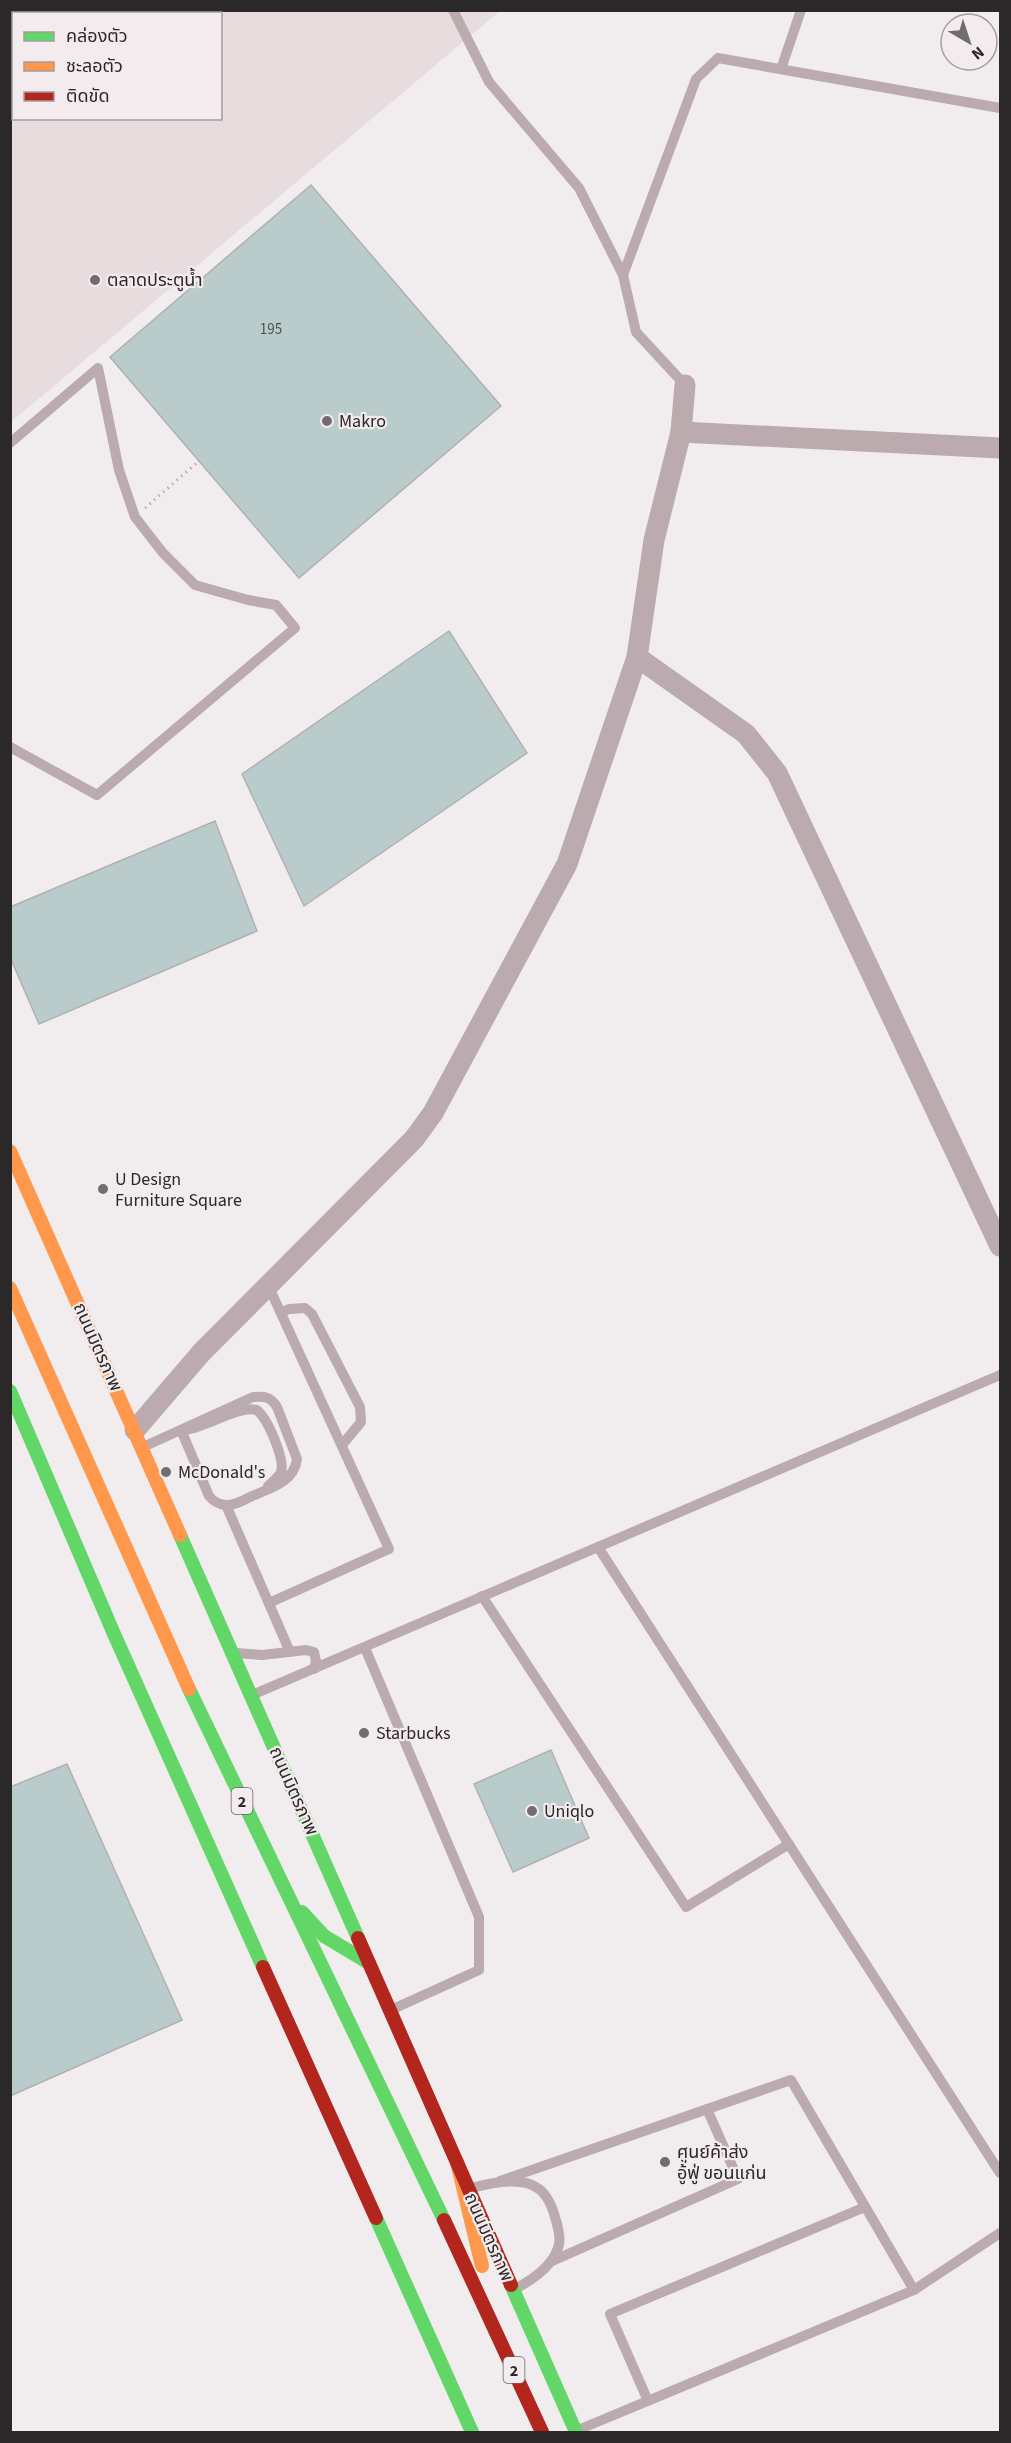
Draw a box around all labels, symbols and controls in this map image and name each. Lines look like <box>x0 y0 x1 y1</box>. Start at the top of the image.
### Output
legend <box>12 12 222 120</box>
north arrow <box>939 12 999 72</box>
text: คล่องตัว <box>66 24 128 49</box>
text: N <box>967 41 989 65</box>
text: ชะลอตัว <box>66 54 123 79</box>
text: ติดขัด <box>66 84 109 109</box>
place label: ตลาดประตูน้ำ <box>107 267 203 293</box>
marker: ตลาดประตูน้ำ <box>88 273 102 287</box>
house number: 195 <box>260 319 282 340</box>
place label: Makro <box>339 409 386 434</box>
marker: Makro <box>320 414 334 428</box>
place label: U Design Furniture Square <box>115 1167 242 1213</box>
marker: U Design Furniture Square <box>96 1182 110 1196</box>
street label: ถนนมิตรภาพ <box>67 1299 128 1396</box>
place label: McDonald's <box>178 1460 265 1485</box>
marker: McDonald's <box>159 1465 173 1479</box>
place label: Starbucks <box>376 1721 451 1746</box>
marker: Starbucks <box>357 1726 371 1740</box>
street label: ถนนมิตรภาพ <box>263 1743 324 1840</box>
road number: 2 <box>232 1788 252 1814</box>
place label: Uniqlo <box>544 1799 594 1824</box>
marker: Uniqlo <box>525 1804 539 1818</box>
place label: ศูนย์ค้าส่ง อู้ฟู่ ขอนแก่น <box>677 2140 766 2186</box>
marker: ศูนย์ค้าส่ง อู้ฟู่ ขอนแก่น <box>658 2155 672 2169</box>
street label: ถนนมิตรภาพ <box>458 2189 519 2286</box>
road number: 2 <box>504 2357 524 2383</box>

